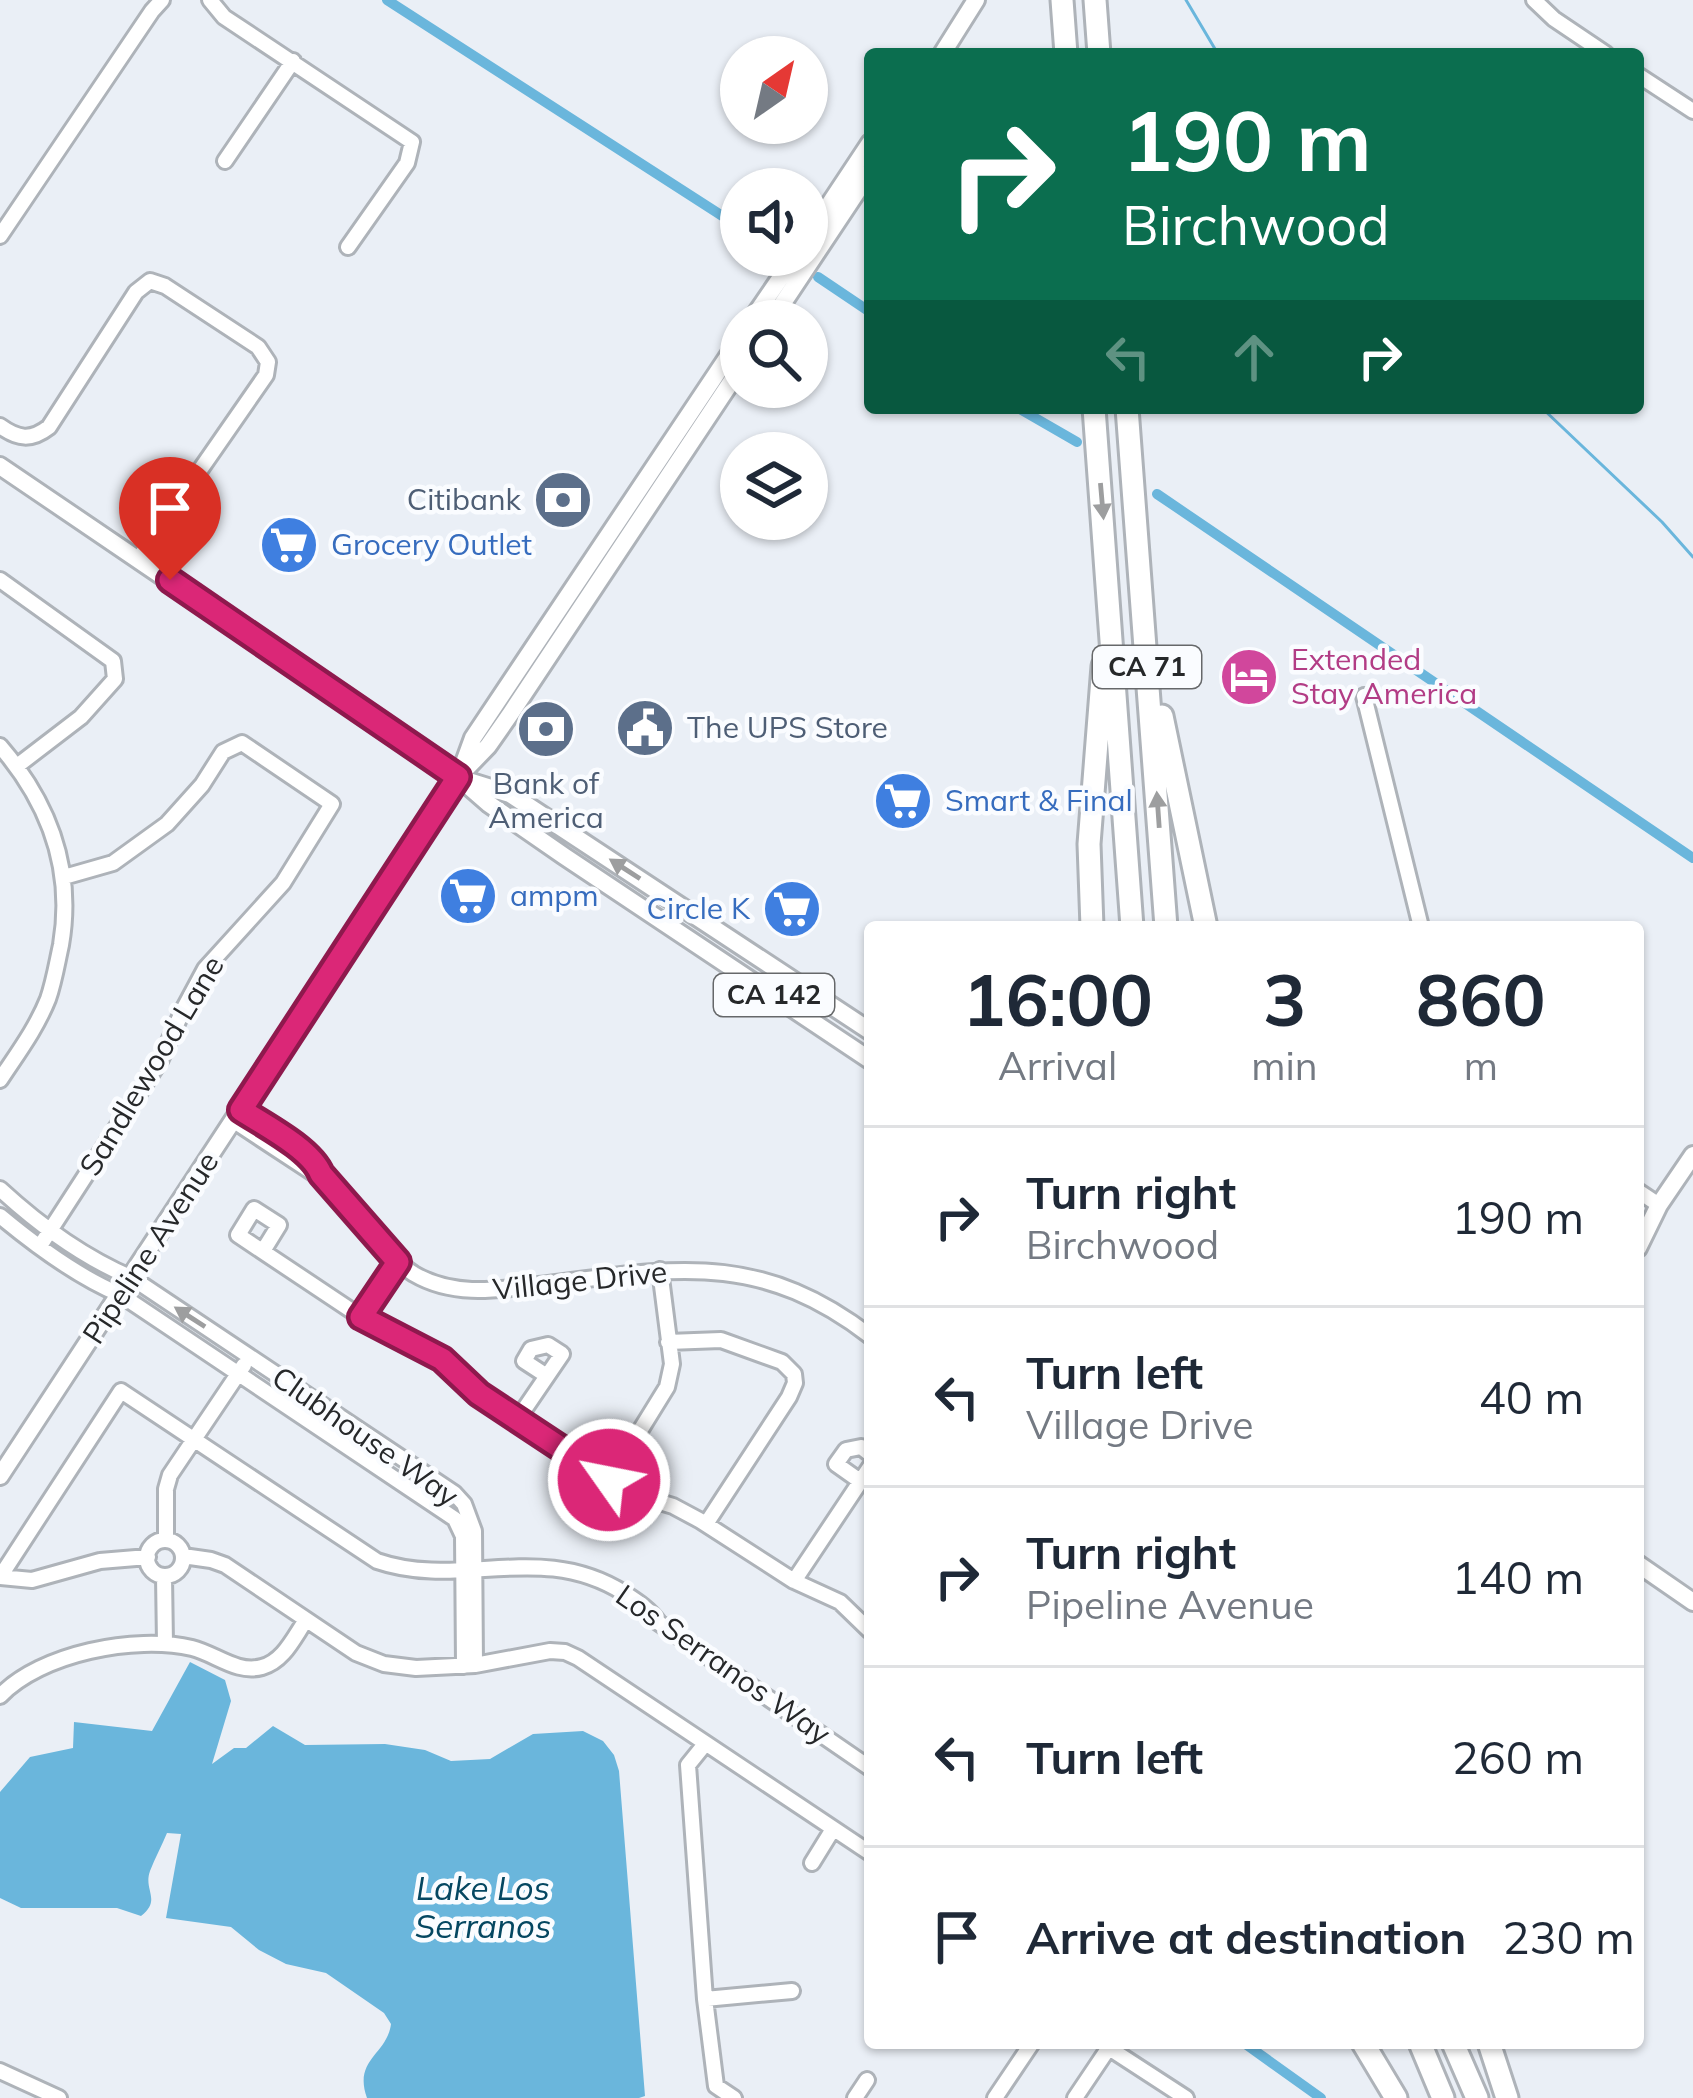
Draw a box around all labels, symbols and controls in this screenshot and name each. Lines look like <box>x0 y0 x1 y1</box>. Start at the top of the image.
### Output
north arrow <box>720 36 828 144</box>
map controls <box>720 36 828 540</box>
text: 190 m <box>1122 87 1372 192</box>
icon: right <box>924 96 1080 252</box>
button: sound <box>720 168 828 276</box>
text: Birchwood <box>1122 191 1390 259</box>
button: search <box>720 300 828 408</box>
icon: left <box>1095 324 1161 390</box>
icon: ahead <box>1221 324 1287 390</box>
icon: right <box>1347 324 1413 390</box>
button: layers <box>720 432 828 540</box>
pin <box>119 457 221 580</box>
bank icon: Citibank <box>532 469 594 531</box>
icon: arrive <box>137 475 203 541</box>
place label: Citibank <box>407 480 522 518</box>
one-way arrow <box>1092 483 1111 520</box>
supermarket icon: Grocery Outlet <box>258 514 320 576</box>
place label: Grocery Outlet <box>331 525 532 563</box>
place label: Extended Stay America <box>1291 640 1477 712</box>
road number: CA 71 <box>1093 646 1201 688</box>
hotel icon: Extended Stay America <box>1218 646 1280 708</box>
public building icon: The UPS Store <box>614 697 676 759</box>
bank icon: Bank of America <box>515 698 577 760</box>
place label: The UPS Store <box>687 708 888 746</box>
place label: Bank of America <box>488 764 604 836</box>
supermarket icon: Smart & Final <box>872 770 934 832</box>
place label: Smart & Final <box>945 781 1133 819</box>
one-way arrow <box>1148 791 1167 828</box>
one-way arrow <box>609 858 642 880</box>
supermarket icon: ampm <box>437 865 499 927</box>
place label: ampm <box>510 876 599 914</box>
supermarket icon: Circle K <box>761 878 823 940</box>
place label: Circle K <box>646 889 751 927</box>
street label: Sandlewood Lane <box>71 949 232 1182</box>
text: 16:00 <box>962 954 1153 1044</box>
text: 3 <box>1263 954 1306 1044</box>
text: 860 <box>1416 954 1546 1044</box>
road number: CA 142 <box>714 974 834 1016</box>
text: Arrival <box>998 1041 1117 1090</box>
text: min <box>1251 1041 1318 1090</box>
text: m <box>1464 1041 1498 1090</box>
street label: Pipeline Avenue <box>74 1144 226 1351</box>
text: Turn right <box>1026 1164 1236 1220</box>
icon: right <box>924 1184 990 1250</box>
text: 190 m <box>1452 1189 1584 1245</box>
text: Birchwood <box>1026 1220 1219 1269</box>
street label: Village Drive <box>491 1252 669 1308</box>
one-way arrow <box>174 1306 207 1329</box>
text: Turn left <box>1026 1344 1203 1400</box>
street label: Clubhouse Way <box>265 1358 466 1515</box>
icon: left <box>924 1364 990 1430</box>
text: 40 m <box>1479 1369 1584 1425</box>
text: Village Drive <box>1026 1400 1254 1449</box>
position arrow <box>546 1417 672 1543</box>
text: Turn right <box>1026 1524 1236 1580</box>
icon: right <box>924 1544 990 1610</box>
text: 140 m <box>1452 1549 1584 1605</box>
street label: Los Serranos Way <box>609 1576 838 1752</box>
text: Pipeline Avenue <box>1026 1580 1314 1629</box>
icon: left <box>924 1724 990 1790</box>
text: Turn left <box>1026 1729 1203 1785</box>
text: 260 m <box>1452 1729 1584 1785</box>
water label: Lake Los Serranos <box>415 1867 551 1946</box>
icon: arrive <box>924 1904 990 1970</box>
text: Arrive at destination <box>1026 1909 1466 1965</box>
text: 230 m <box>1502 1909 1635 1965</box>

